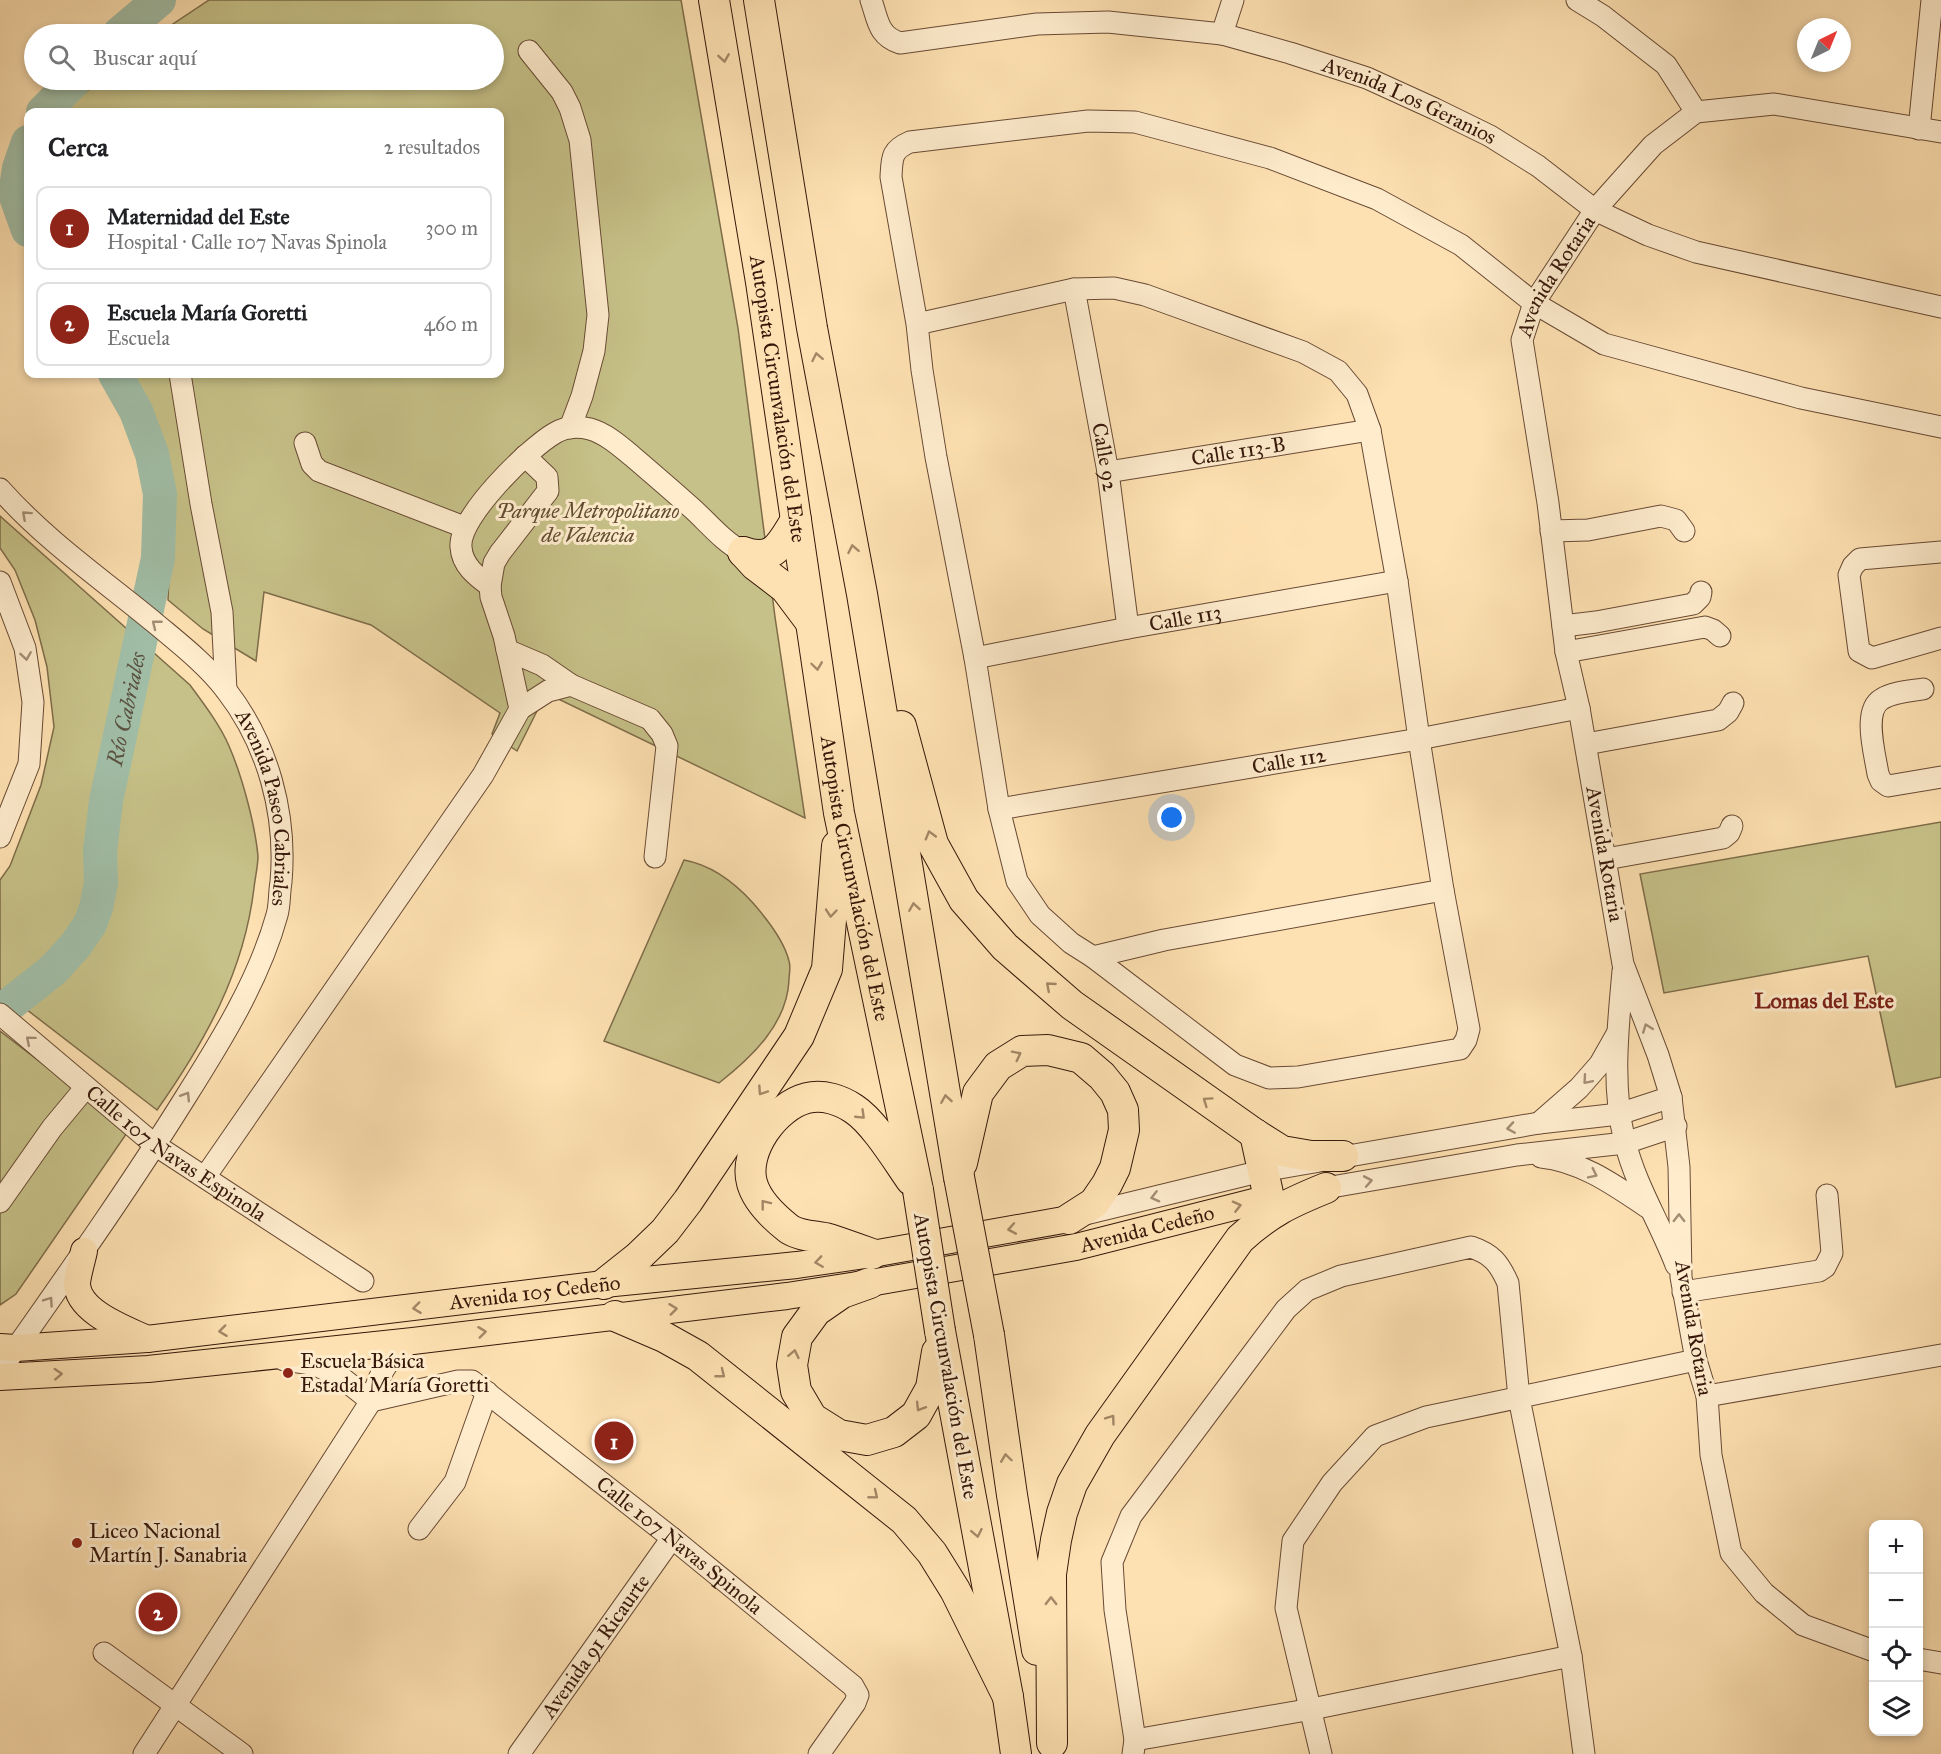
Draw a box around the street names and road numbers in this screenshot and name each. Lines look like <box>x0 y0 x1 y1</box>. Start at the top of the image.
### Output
street label: Avenida Los Geranios <box>1318 51 1502 150</box>
street label: Avenida Rotaria <box>1511 210 1601 341</box>
street label: Autopista Circunvalación del Este <box>744 252 812 545</box>
street label: Calle 92 <box>1086 421 1123 494</box>
street label: Calle 113-B <box>1189 431 1287 471</box>
street label: Calle 113 <box>1147 599 1223 637</box>
street label: Avenida Paseo Cabriales <box>229 703 295 907</box>
street label: Autopista Circunvalación del Este <box>815 733 895 1024</box>
street label: Calle 112 <box>1250 742 1329 780</box>
street label: Avenida Rotaria <box>1580 783 1630 924</box>
street label: Calle 107 Navas Espinola <box>81 1079 271 1227</box>
street label: Avenida Cedeño <box>1076 1199 1217 1259</box>
street label: Autopista Circunvalación del Este <box>908 1210 984 1501</box>
street label: Avenida Rotaria <box>1669 1257 1719 1398</box>
street label: Avenida 105 Cedeño <box>447 1269 622 1316</box>
street label: Calle 107 Navas Spinola <box>591 1471 768 1620</box>
street label: Avenida 91 Ricaurte <box>535 1569 655 1724</box>

